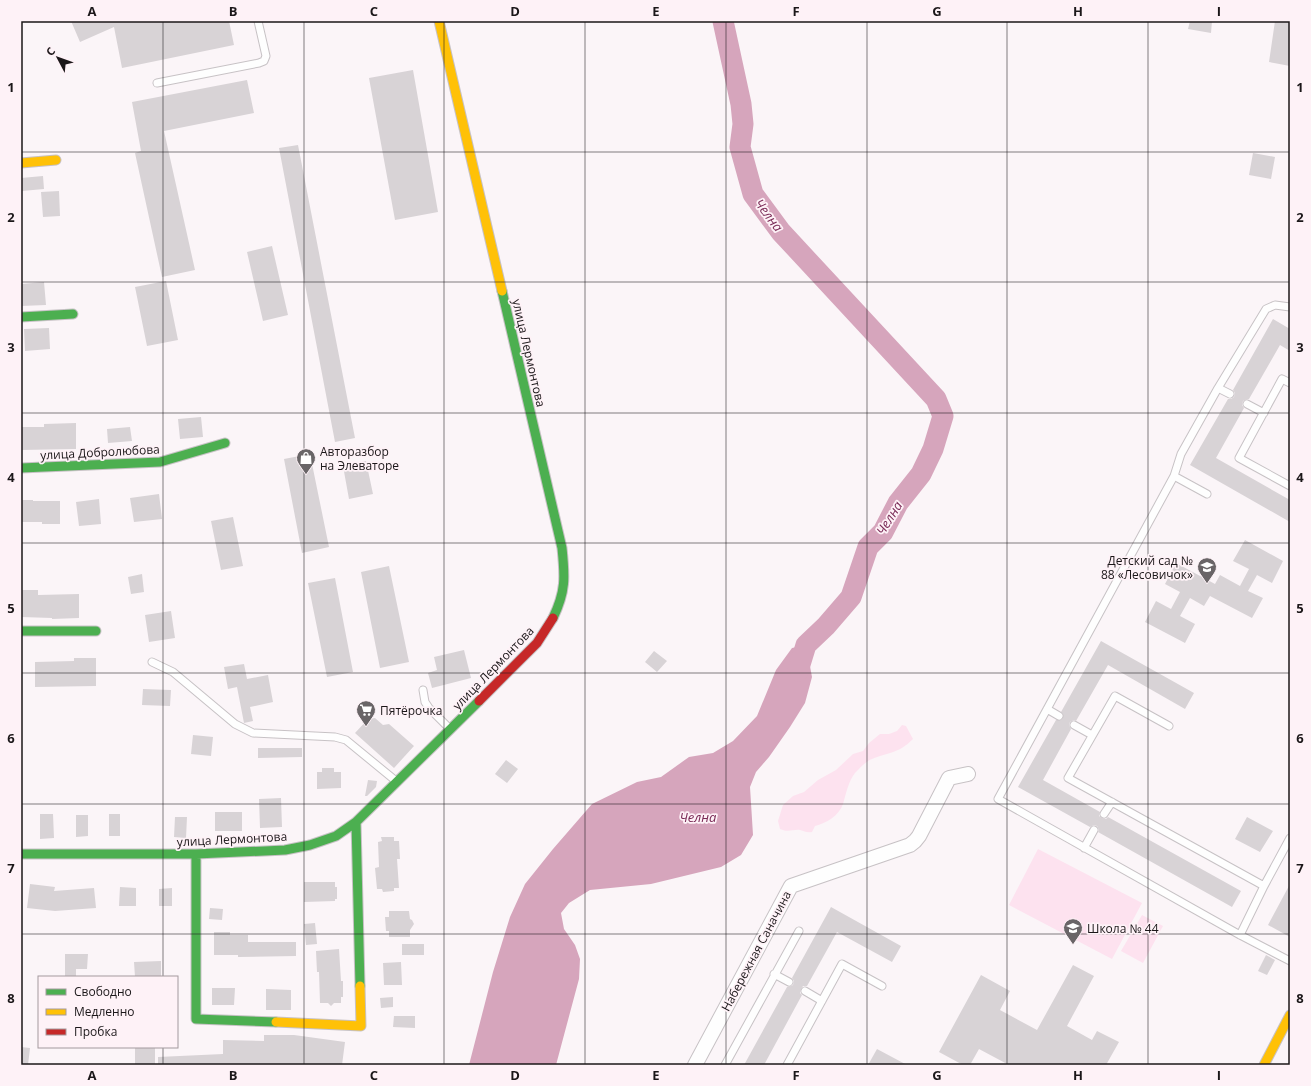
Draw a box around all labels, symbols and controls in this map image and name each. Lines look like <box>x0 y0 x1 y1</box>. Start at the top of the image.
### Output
text: A <box>88 2 97 20</box>
text: B <box>229 2 238 20</box>
text: C <box>370 2 378 20</box>
text: D <box>510 2 520 20</box>
text: E <box>652 2 660 20</box>
text: F <box>792 2 800 20</box>
text: G <box>932 2 942 20</box>
text: H <box>1073 2 1083 20</box>
text: I <box>1217 2 1221 20</box>
north arrow <box>38 38 78 78</box>
text: С <box>42 44 58 59</box>
text: 1 <box>7 78 15 96</box>
text: 1 <box>1296 78 1304 96</box>
water label: Челна <box>751 195 788 236</box>
text: 2 <box>7 208 15 226</box>
text: 2 <box>1296 208 1304 226</box>
street label: улица Лермонтова <box>508 297 550 409</box>
text: 3 <box>7 338 15 356</box>
text: 3 <box>1296 338 1304 356</box>
street label: улица Добролюбова <box>40 440 160 464</box>
place label: Авторазбор на Элеваторе <box>320 443 399 474</box>
shop icon: Авторазбор на Элеваторе <box>295 447 317 475</box>
text: 4 <box>7 468 15 486</box>
text: 4 <box>1296 468 1304 486</box>
water label: Челна <box>872 497 907 538</box>
place label: Детский сад № 88 «Лесовичок» <box>1101 552 1193 583</box>
school or university icon: Детский сад № 88 «Лесовичок» <box>1196 556 1218 584</box>
text: 5 <box>7 599 15 617</box>
text: 5 <box>1296 599 1304 617</box>
street label: улица Лермонтова <box>449 622 537 714</box>
supermarket icon: Пятёрочка <box>355 699 377 727</box>
place label: Пятёрочка <box>380 702 442 719</box>
text: 6 <box>7 729 15 747</box>
text: 6 <box>1296 729 1304 747</box>
water label: Челна <box>680 808 717 826</box>
street label: улица Лермонтова <box>176 828 288 850</box>
text: 7 <box>7 859 15 877</box>
text: 7 <box>1296 859 1304 877</box>
street label: Набережная Саначина <box>717 888 795 1014</box>
school or university icon: Школа № 44 <box>1062 917 1084 945</box>
place label: Школа № 44 <box>1087 920 1159 937</box>
legend <box>38 976 178 1048</box>
text: Свободно <box>74 983 132 1000</box>
text: 8 <box>7 989 15 1007</box>
text: 8 <box>1296 989 1304 1007</box>
text: Медленно <box>74 1003 134 1020</box>
text: Пробка <box>74 1023 117 1040</box>
text: A <box>88 1066 97 1084</box>
text: B <box>229 1066 238 1084</box>
text: C <box>370 1066 378 1084</box>
text: D <box>510 1066 520 1084</box>
text: E <box>652 1066 660 1084</box>
text: F <box>792 1066 800 1084</box>
text: G <box>932 1066 942 1084</box>
text: H <box>1073 1066 1083 1084</box>
text: I <box>1217 1066 1221 1084</box>

